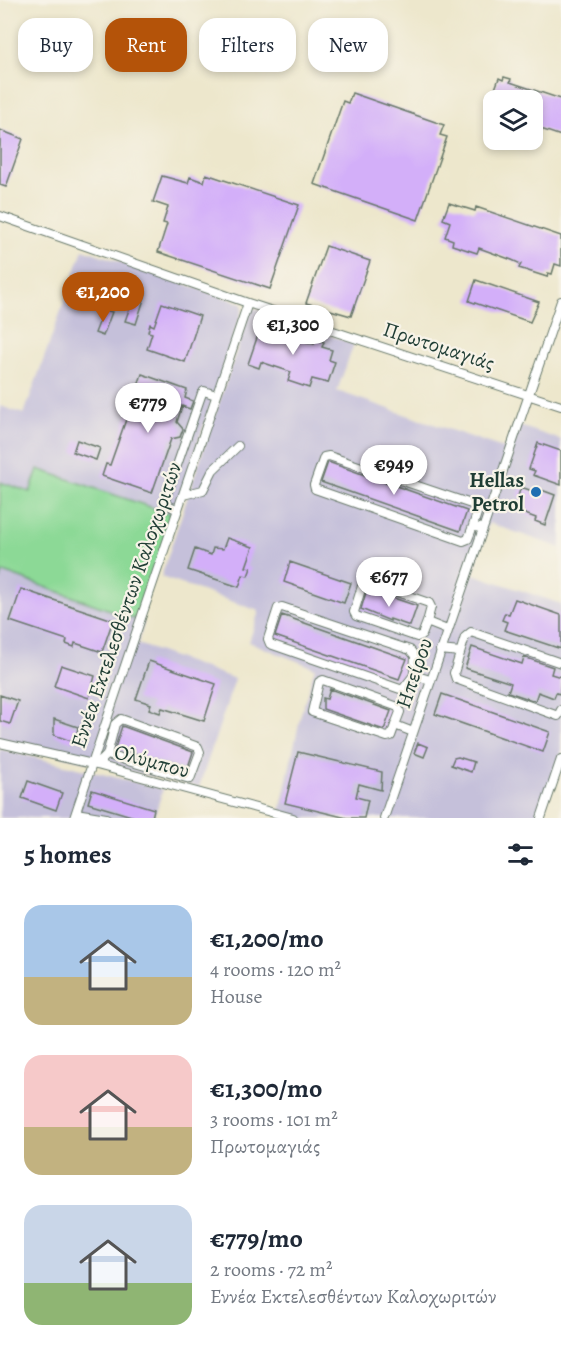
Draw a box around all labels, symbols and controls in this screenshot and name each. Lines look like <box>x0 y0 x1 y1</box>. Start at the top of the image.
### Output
chip: Buy <box>18 18 93 72</box>
chip: Rent <box>105 18 187 72</box>
chip: Filters <box>199 18 296 72</box>
chip: New <box>308 18 388 72</box>
map controls <box>483 90 543 150</box>
button: layers <box>483 90 543 150</box>
pin: €1,200 <box>54 272 152 323</box>
text: €1,200 <box>76 278 130 305</box>
pin: €1,300 <box>244 305 342 356</box>
text: €1,300 <box>267 311 319 338</box>
street label: Πρωτομαγιάς <box>380 315 498 377</box>
pin: €779 <box>112 383 184 434</box>
text: €779 <box>129 389 167 416</box>
pin: €949 <box>358 445 430 496</box>
text: €949 <box>374 451 414 478</box>
street label: Εννέα Εκτελεσθέντων Καλοχωριτών <box>64 458 188 752</box>
place label: Hellas Petrol <box>469 466 524 518</box>
marker: Hellas Petrol <box>529 485 543 499</box>
pin: €677 <box>353 557 425 608</box>
text: €677 <box>370 563 408 590</box>
street label: Ηπείρου <box>389 634 439 712</box>
street label: Ολύμπου <box>111 738 193 784</box>
text: 5 homes <box>24 837 112 872</box>
icon: filters <box>504 838 537 871</box>
text: €1,200/mo <box>210 921 324 956</box>
icon: home <box>72 929 144 1001</box>
text: 4 rooms · 120 m² <box>210 956 341 983</box>
text: House <box>210 983 262 1010</box>
text: €1,300/mo <box>210 1071 322 1106</box>
icon: home <box>72 1079 144 1151</box>
text: 3 rooms · 101 m² <box>210 1106 338 1133</box>
text: Πρωτομαγιάς <box>210 1133 320 1160</box>
text: €779/mo <box>210 1221 303 1256</box>
icon: home <box>72 1229 144 1301</box>
text: 2 rooms · 72 m² <box>210 1256 332 1283</box>
text: Εννέα Εκτελεσθέντων Καλοχωριτών <box>210 1283 496 1310</box>

